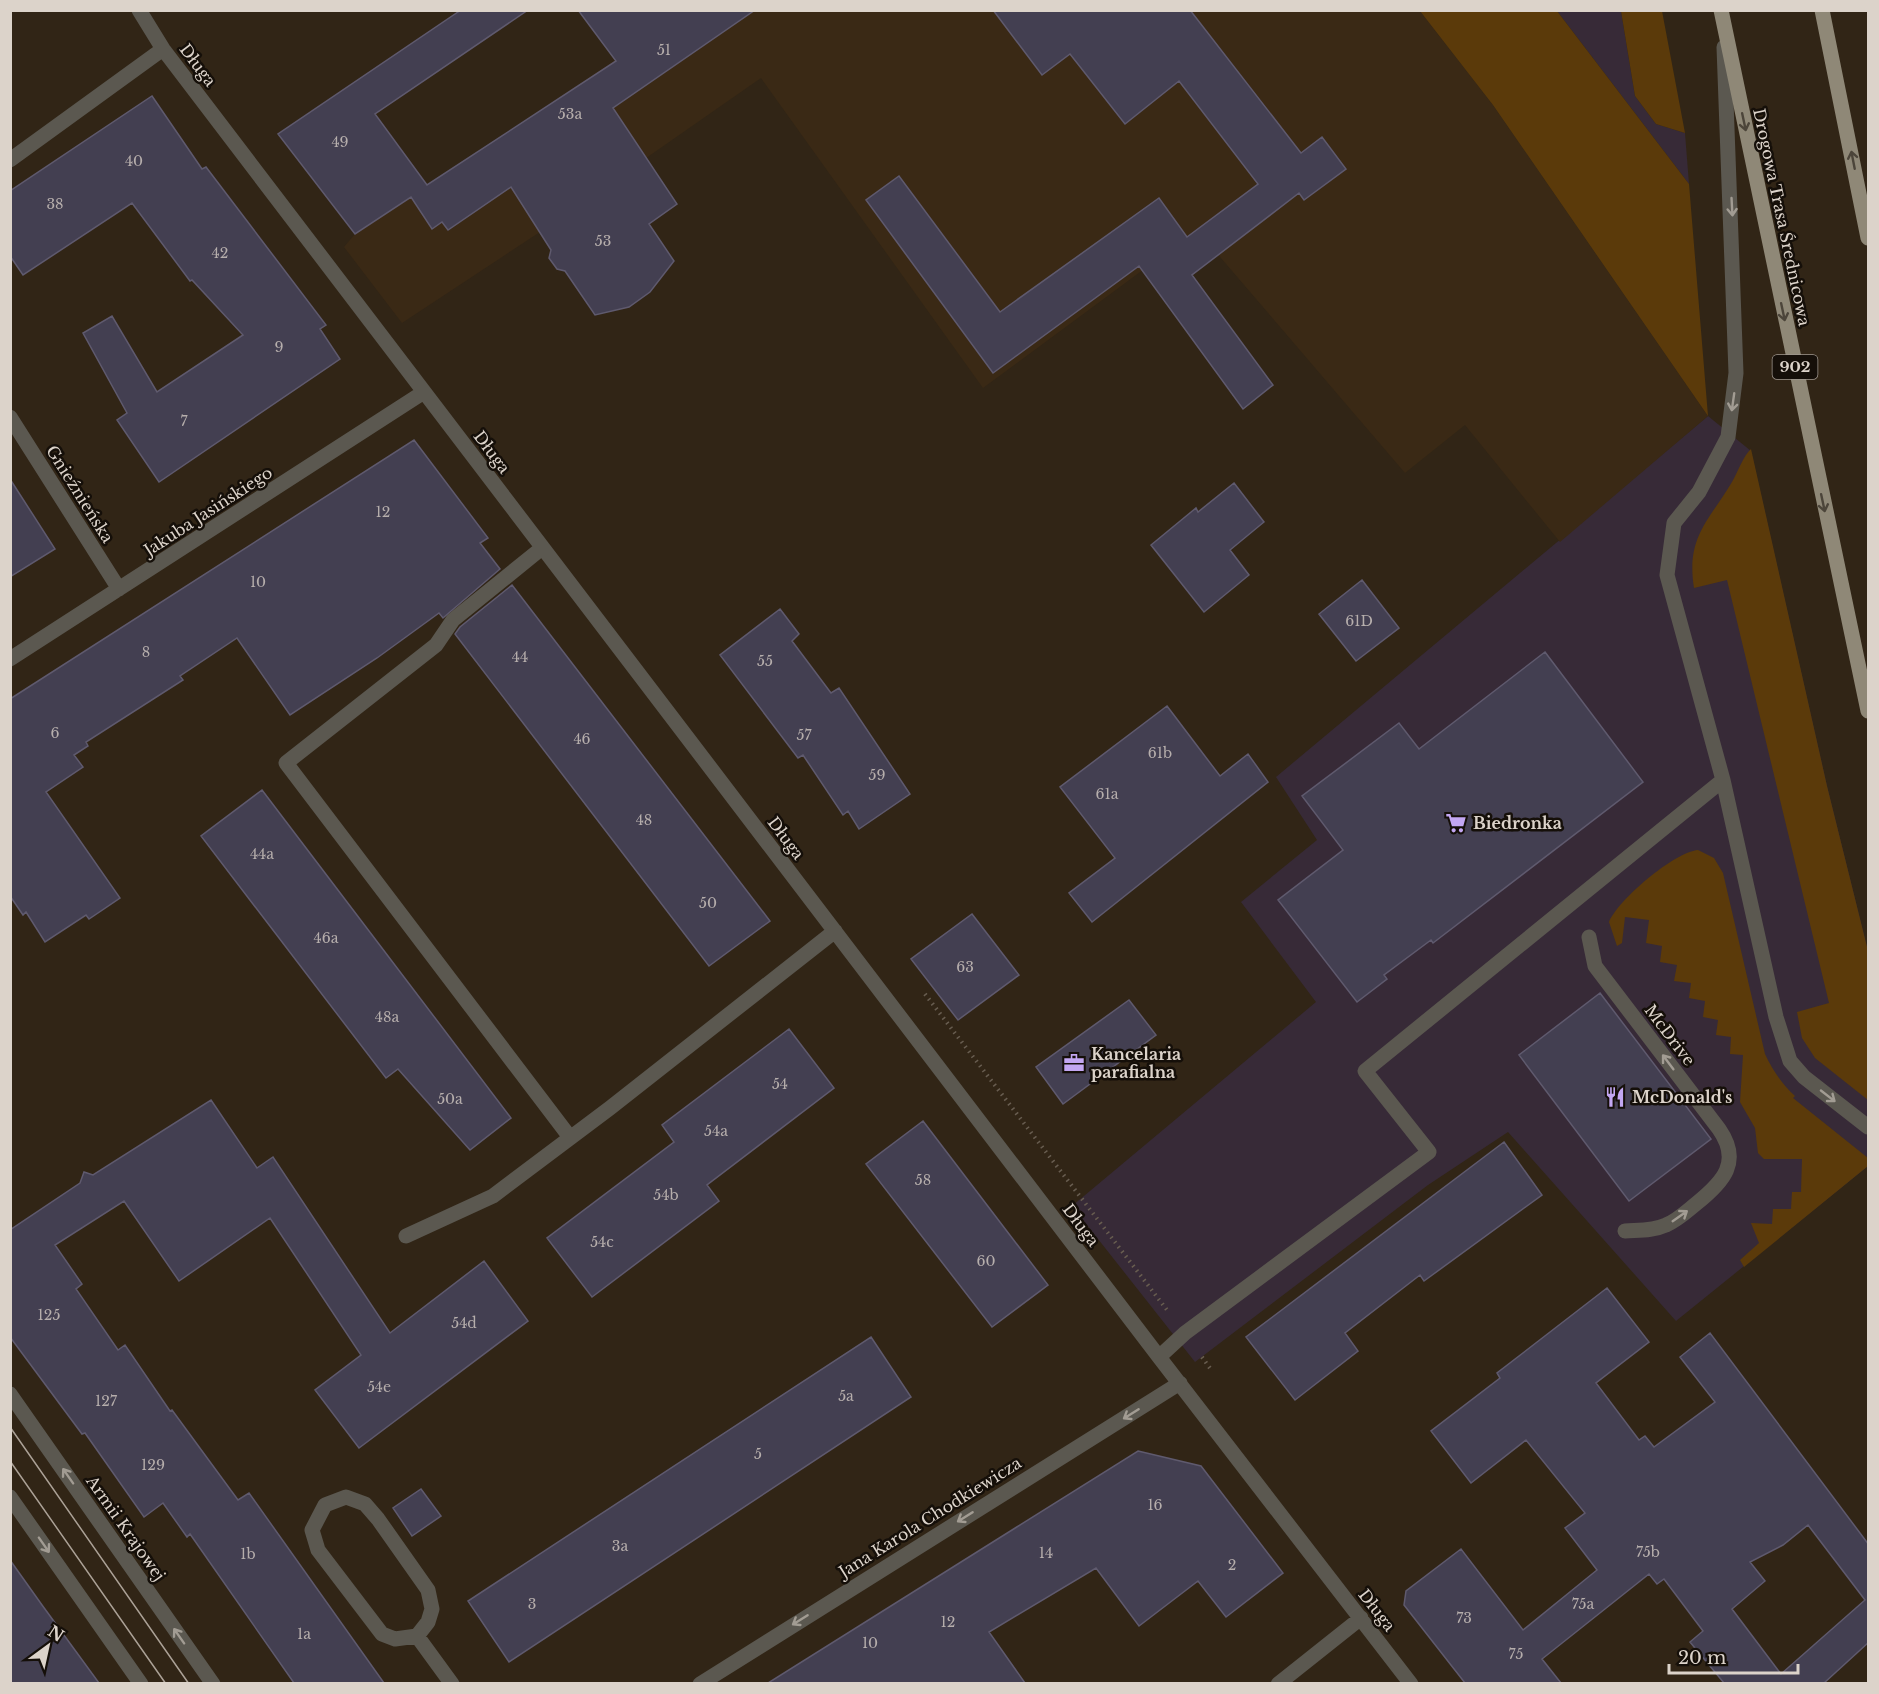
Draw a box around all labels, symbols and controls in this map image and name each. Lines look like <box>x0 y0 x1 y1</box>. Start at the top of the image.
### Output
street label: Długa <box>175 40 221 90</box>
house number: 51 <box>657 41 671 59</box>
house number: 53a <box>558 105 582 123</box>
street label: Drogowa Trasa Średnicowa <box>1749 106 1815 328</box>
one-way arrow <box>1738 112 1750 131</box>
house number: 49 <box>331 133 349 151</box>
one-way arrow <box>1847 151 1858 171</box>
house number: 40 <box>125 152 143 170</box>
house number: 38 <box>46 195 64 213</box>
one-way arrow <box>1726 197 1737 217</box>
house number: 53 <box>595 232 611 250</box>
house number: 42 <box>212 244 228 262</box>
one-way arrow <box>1778 303 1790 322</box>
house number: 9 <box>274 338 284 356</box>
road number: 902 <box>1772 355 1818 379</box>
one-way arrow <box>1727 392 1738 412</box>
house number: 7 <box>180 412 188 430</box>
street label: Długa <box>469 427 515 477</box>
street label: Gnieźnieńska <box>42 442 118 547</box>
street label: Jakuba Jasińskiego <box>138 462 276 561</box>
one-way arrow <box>1818 493 1829 513</box>
house number: 12 <box>376 503 390 521</box>
house number: 10 <box>250 573 266 591</box>
house number: 61D <box>1345 612 1373 630</box>
house number: 8 <box>142 643 150 661</box>
house number: 44 <box>512 648 528 666</box>
house number: 55 <box>757 652 773 670</box>
house number: 6 <box>50 724 60 742</box>
house number: 57 <box>797 726 812 744</box>
house number: 46 <box>573 730 591 748</box>
house number: 61b <box>1148 744 1172 762</box>
house number: 59 <box>869 766 885 784</box>
house number: 61a <box>1095 785 1119 803</box>
house number: 48 <box>636 811 652 829</box>
supermarket icon: Biedronka <box>1444 811 1468 835</box>
street label: Długa <box>763 813 809 863</box>
place label: Biedronka <box>1473 813 1562 833</box>
house number: 44a <box>250 845 274 863</box>
house number: 50 <box>699 894 717 912</box>
house number: 46a <box>314 929 339 947</box>
house number: 63 <box>956 958 974 976</box>
street label: McDrive <box>1641 1000 1699 1070</box>
house number: 48a <box>375 1008 399 1026</box>
place label: Kancelaria parafialna <box>1091 1044 1181 1082</box>
office icon: Kancelaria parafialna <box>1062 1051 1086 1075</box>
one-way arrow <box>1661 1054 1674 1070</box>
house number: 54 <box>772 1075 788 1093</box>
restaurant icon: McDonald's <box>1603 1085 1627 1109</box>
place label: McDonald's <box>1632 1087 1733 1107</box>
one-way arrow <box>1820 1089 1836 1102</box>
house number: 50a <box>437 1090 463 1108</box>
house number: 54a <box>704 1122 728 1140</box>
house number: 58 <box>915 1171 931 1189</box>
house number: 54b <box>653 1186 679 1204</box>
street label: Długa <box>1058 1200 1104 1250</box>
one-way arrow <box>1671 1210 1687 1222</box>
house number: 54c <box>590 1233 614 1251</box>
house number: 60 <box>977 1252 996 1270</box>
house number: 125 <box>38 1306 60 1324</box>
house number: 54d <box>451 1314 477 1332</box>
house number: 54e <box>367 1378 391 1396</box>
house number: 5a <box>838 1387 854 1405</box>
house number: 127 <box>95 1392 118 1410</box>
one-way arrow <box>1123 1408 1140 1420</box>
house number: 5 <box>754 1445 762 1463</box>
street label: Jana Karola Chodkiewicza <box>833 1452 1025 1583</box>
house number: 129 <box>141 1456 165 1474</box>
one-way arrow <box>62 1468 74 1484</box>
street label: Armii Krajowej <box>82 1471 170 1585</box>
house number: 16 <box>1147 1496 1163 1514</box>
one-way arrow <box>957 1511 974 1523</box>
one-way arrow <box>38 1536 50 1552</box>
house number: 3a <box>612 1537 628 1555</box>
house number: 75b <box>1636 1543 1660 1561</box>
house number: 14 <box>1039 1544 1053 1562</box>
house number: 1b <box>240 1545 256 1563</box>
house number: 2 <box>1228 1556 1236 1574</box>
street label: Długa <box>1354 1585 1400 1635</box>
house number: 3 <box>528 1595 536 1613</box>
house number: 75a <box>1572 1595 1595 1613</box>
house number: 73 <box>1456 1609 1472 1627</box>
house number: 12 <box>941 1613 955 1631</box>
one-way arrow <box>792 1615 809 1627</box>
north arrow <box>18 1616 78 1676</box>
text: N <box>44 1621 68 1646</box>
house number: 1a <box>297 1625 311 1643</box>
one-way arrow <box>173 1628 185 1644</box>
house number: 10 <box>862 1634 878 1652</box>
scale bar <box>1669 1637 1798 1675</box>
house number: 75 <box>1509 1645 1523 1663</box>
text: 20 m <box>1678 1647 1726 1669</box>

